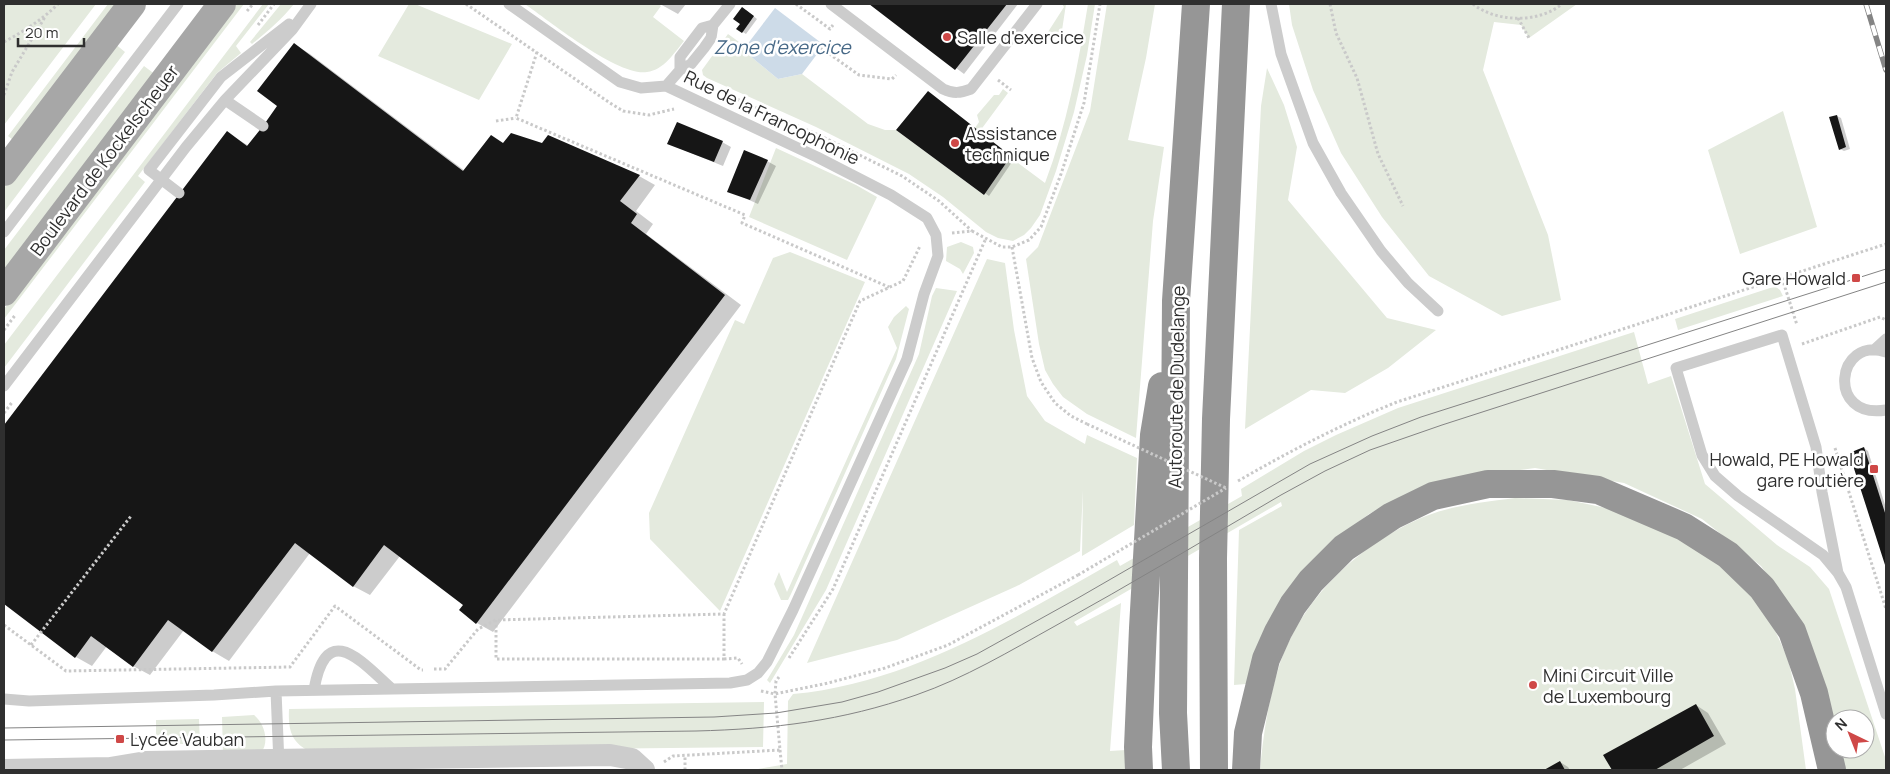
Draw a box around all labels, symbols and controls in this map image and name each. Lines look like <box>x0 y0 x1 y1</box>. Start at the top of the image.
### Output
scale bar <box>18 15 84 47</box>
text: 20 m <box>25 22 58 43</box>
place label: Salle d'exercice <box>957 25 1084 49</box>
marker: Salle d'exercice <box>941 31 953 43</box>
water label: Zone d'exercice <box>713 34 852 60</box>
street label: Boulevard de Kockelscheuer <box>24 59 184 260</box>
street label: Rue de la Francophonie <box>680 64 864 170</box>
place label: Assistance technique <box>965 121 1057 166</box>
marker: Assistance technique <box>949 137 961 149</box>
place label: Gare Howald <box>1742 266 1846 290</box>
marker: Gare Howald <box>1850 272 1862 284</box>
street label: Autoroute de Dudelange <box>1162 285 1190 489</box>
place label: Howald, PE Howald gare routière <box>1709 447 1864 492</box>
marker: Howald, PE Howald gare routière <box>1868 463 1880 475</box>
place label: Mini Circuit Ville de Luxembourg <box>1543 663 1674 708</box>
marker: Mini Circuit Ville de Luxembourg <box>1527 679 1539 691</box>
north arrow <box>1825 709 1875 759</box>
text: N <box>1831 714 1851 735</box>
place label: Lycée Vauban <box>130 727 244 751</box>
marker: Lycée Vauban <box>114 733 126 745</box>

